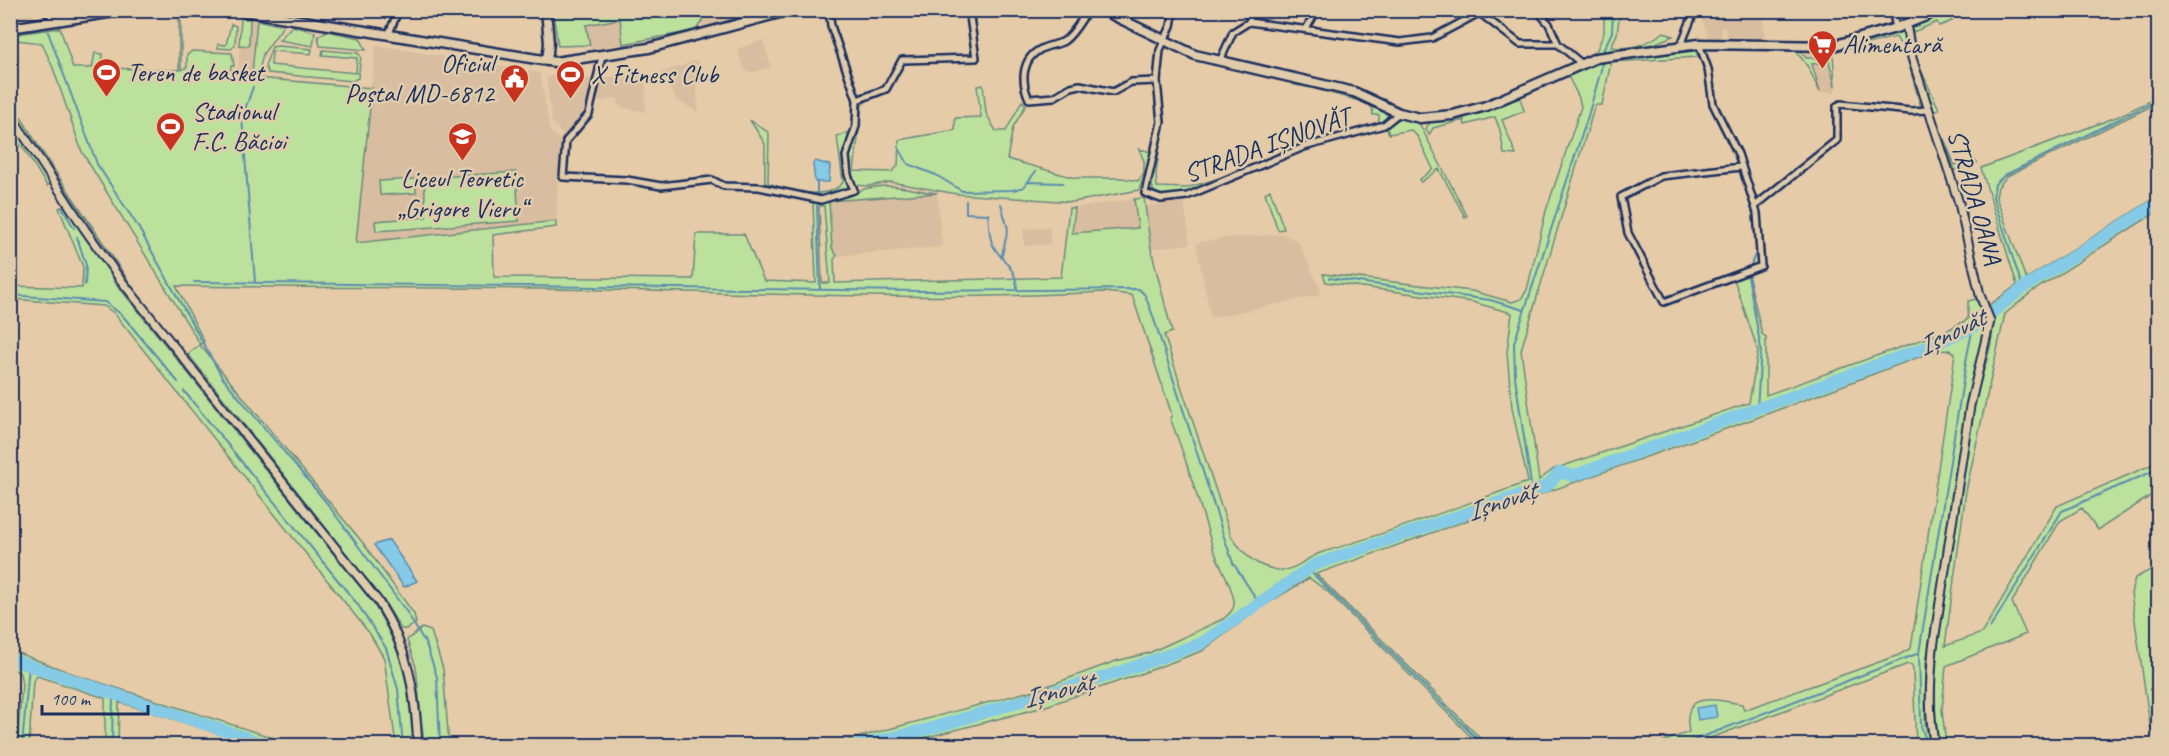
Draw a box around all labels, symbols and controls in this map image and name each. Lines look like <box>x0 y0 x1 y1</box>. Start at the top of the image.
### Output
supermarket icon: Alimentară <box>1806 28 1838 70</box>
place label: Alimentară <box>1843 28 1944 61</box>
place label: Oficiul Poștal MD-6812 <box>345 47 499 110</box>
sports icon: Teren de basket <box>90 56 122 98</box>
place label: Teren de basket <box>127 56 266 89</box>
sports icon: X Fitness Club <box>554 58 586 100</box>
place label: X Fitness Club <box>591 58 720 91</box>
public building icon: Oficiul Poștal MD-6812 <box>499 62 531 104</box>
place label: Stadionul F.C. Băcioi <box>192 95 289 158</box>
street label: STRADA IȘNOVĂȚ <box>1179 98 1359 190</box>
sports icon: Stadionul F.C. Băcioi <box>155 110 187 152</box>
school or university icon: Liceul Teoretic „Grigore Vieru“ <box>446 120 478 162</box>
street label: STRADA OANA <box>1940 126 2010 269</box>
place label: Liceul Teoretic „Grigore Vieru“ <box>398 162 531 225</box>
water label: Ișnovăț <box>1911 298 1995 363</box>
water label: Ișnovăț <box>1462 472 1545 529</box>
water label: Ișnovăț <box>1019 663 1102 716</box>
scale bar <box>42 678 148 716</box>
text: 100 m <box>51 688 92 710</box>

